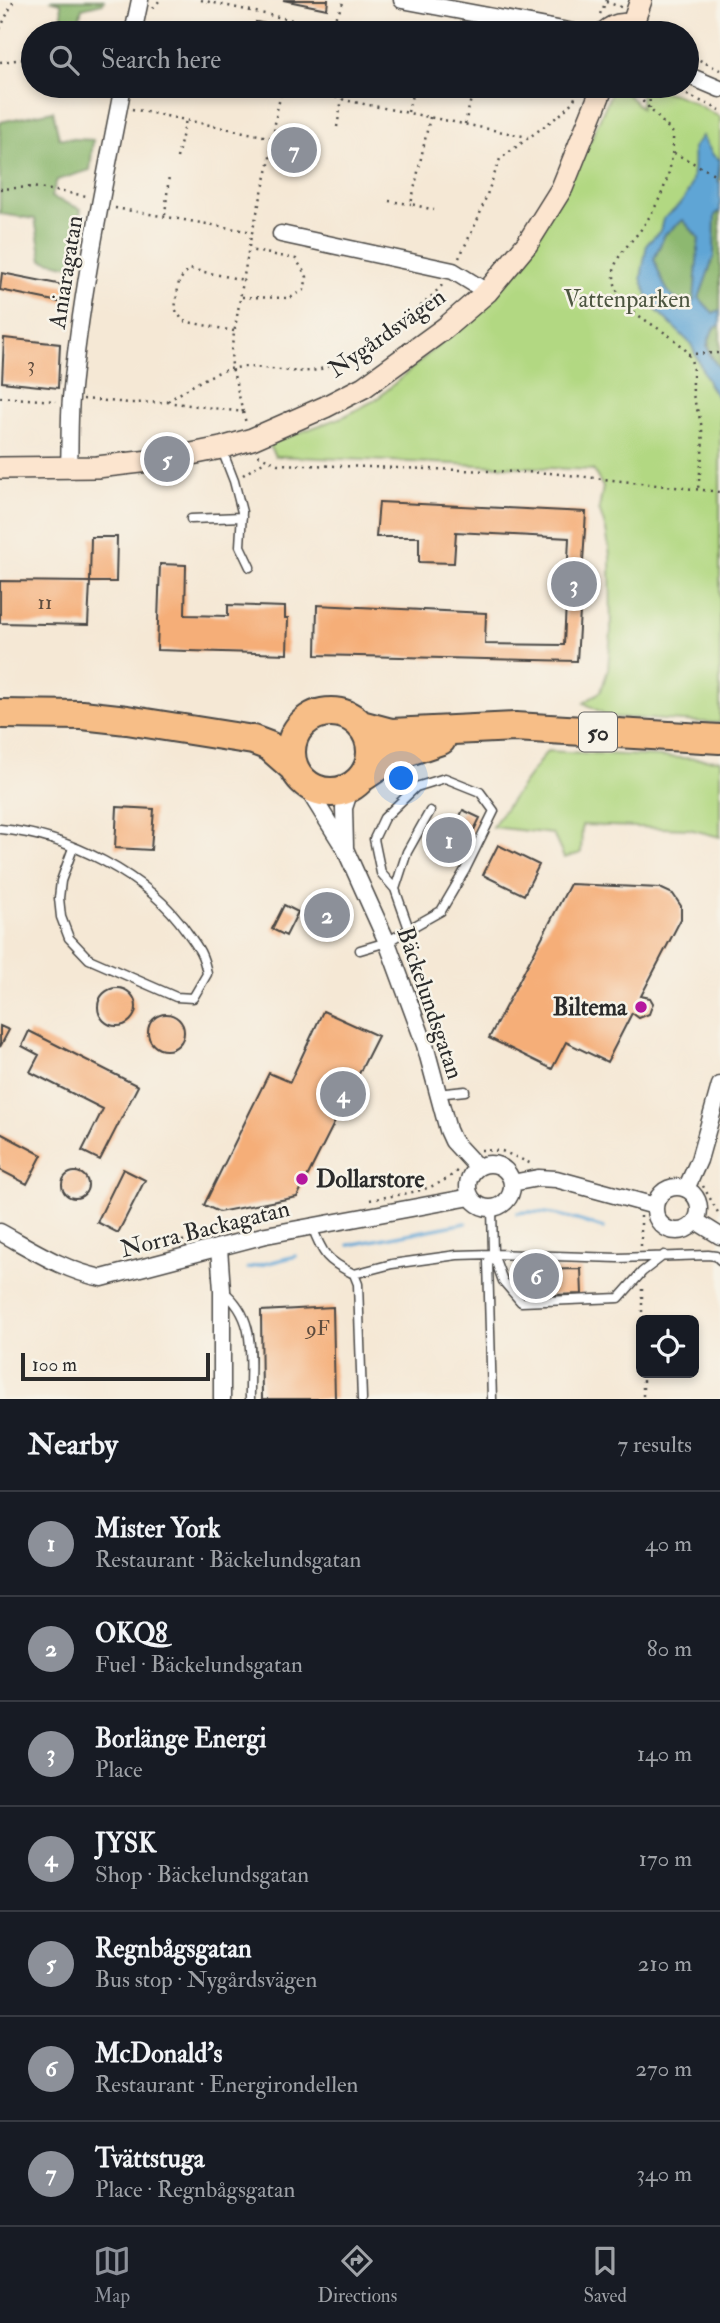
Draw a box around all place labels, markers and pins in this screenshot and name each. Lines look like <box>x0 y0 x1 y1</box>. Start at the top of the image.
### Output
pin: 7 <box>271 124 317 176</box>
pin: 5 <box>144 433 190 485</box>
pin: 3 <box>551 558 597 610</box>
pin: 1 <box>426 814 472 866</box>
pin: 2 <box>304 889 350 941</box>
place label: Biltema <box>553 992 628 1023</box>
marker: Biltema <box>633 999 649 1015</box>
pin: 4 <box>320 1068 366 1120</box>
place label: Dollarstore <box>316 1164 424 1195</box>
marker: Dollarstore <box>294 1171 310 1187</box>
pin: 6 <box>513 1250 559 1302</box>

